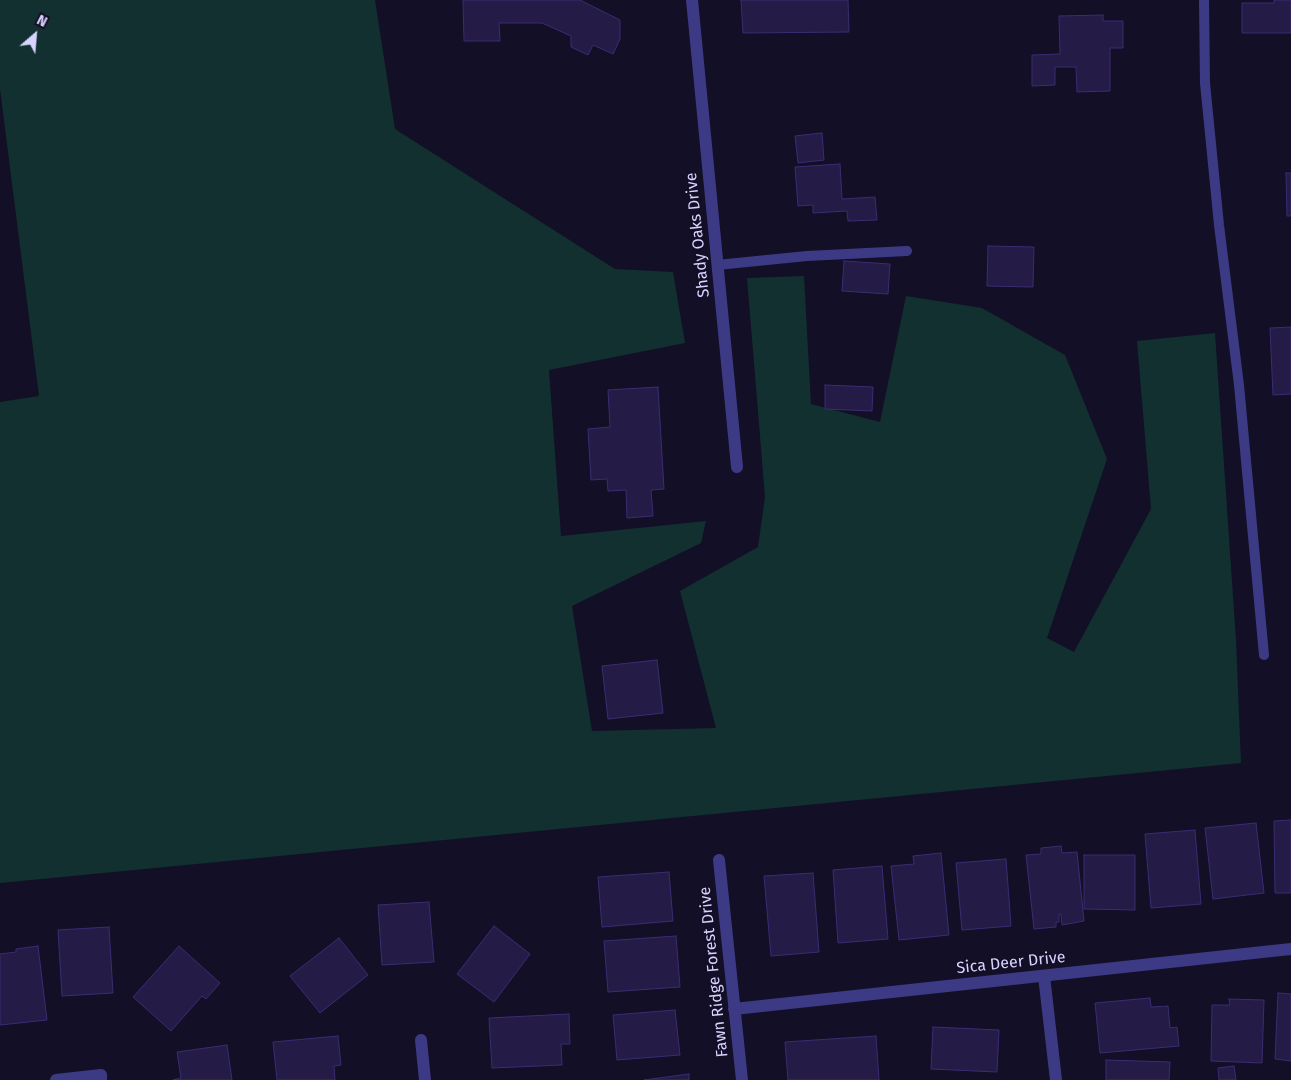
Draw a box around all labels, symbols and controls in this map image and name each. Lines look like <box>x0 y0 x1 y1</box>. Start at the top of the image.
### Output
north arrow <box>10 10 60 60</box>
text: N <box>34 12 50 31</box>
street label: Shady Oaks Drive <box>682 172 714 298</box>
street label: Fawn Ridge Forest Drive <box>695 886 733 1058</box>
street label: Sica Deer Drive <box>956 948 1066 978</box>

